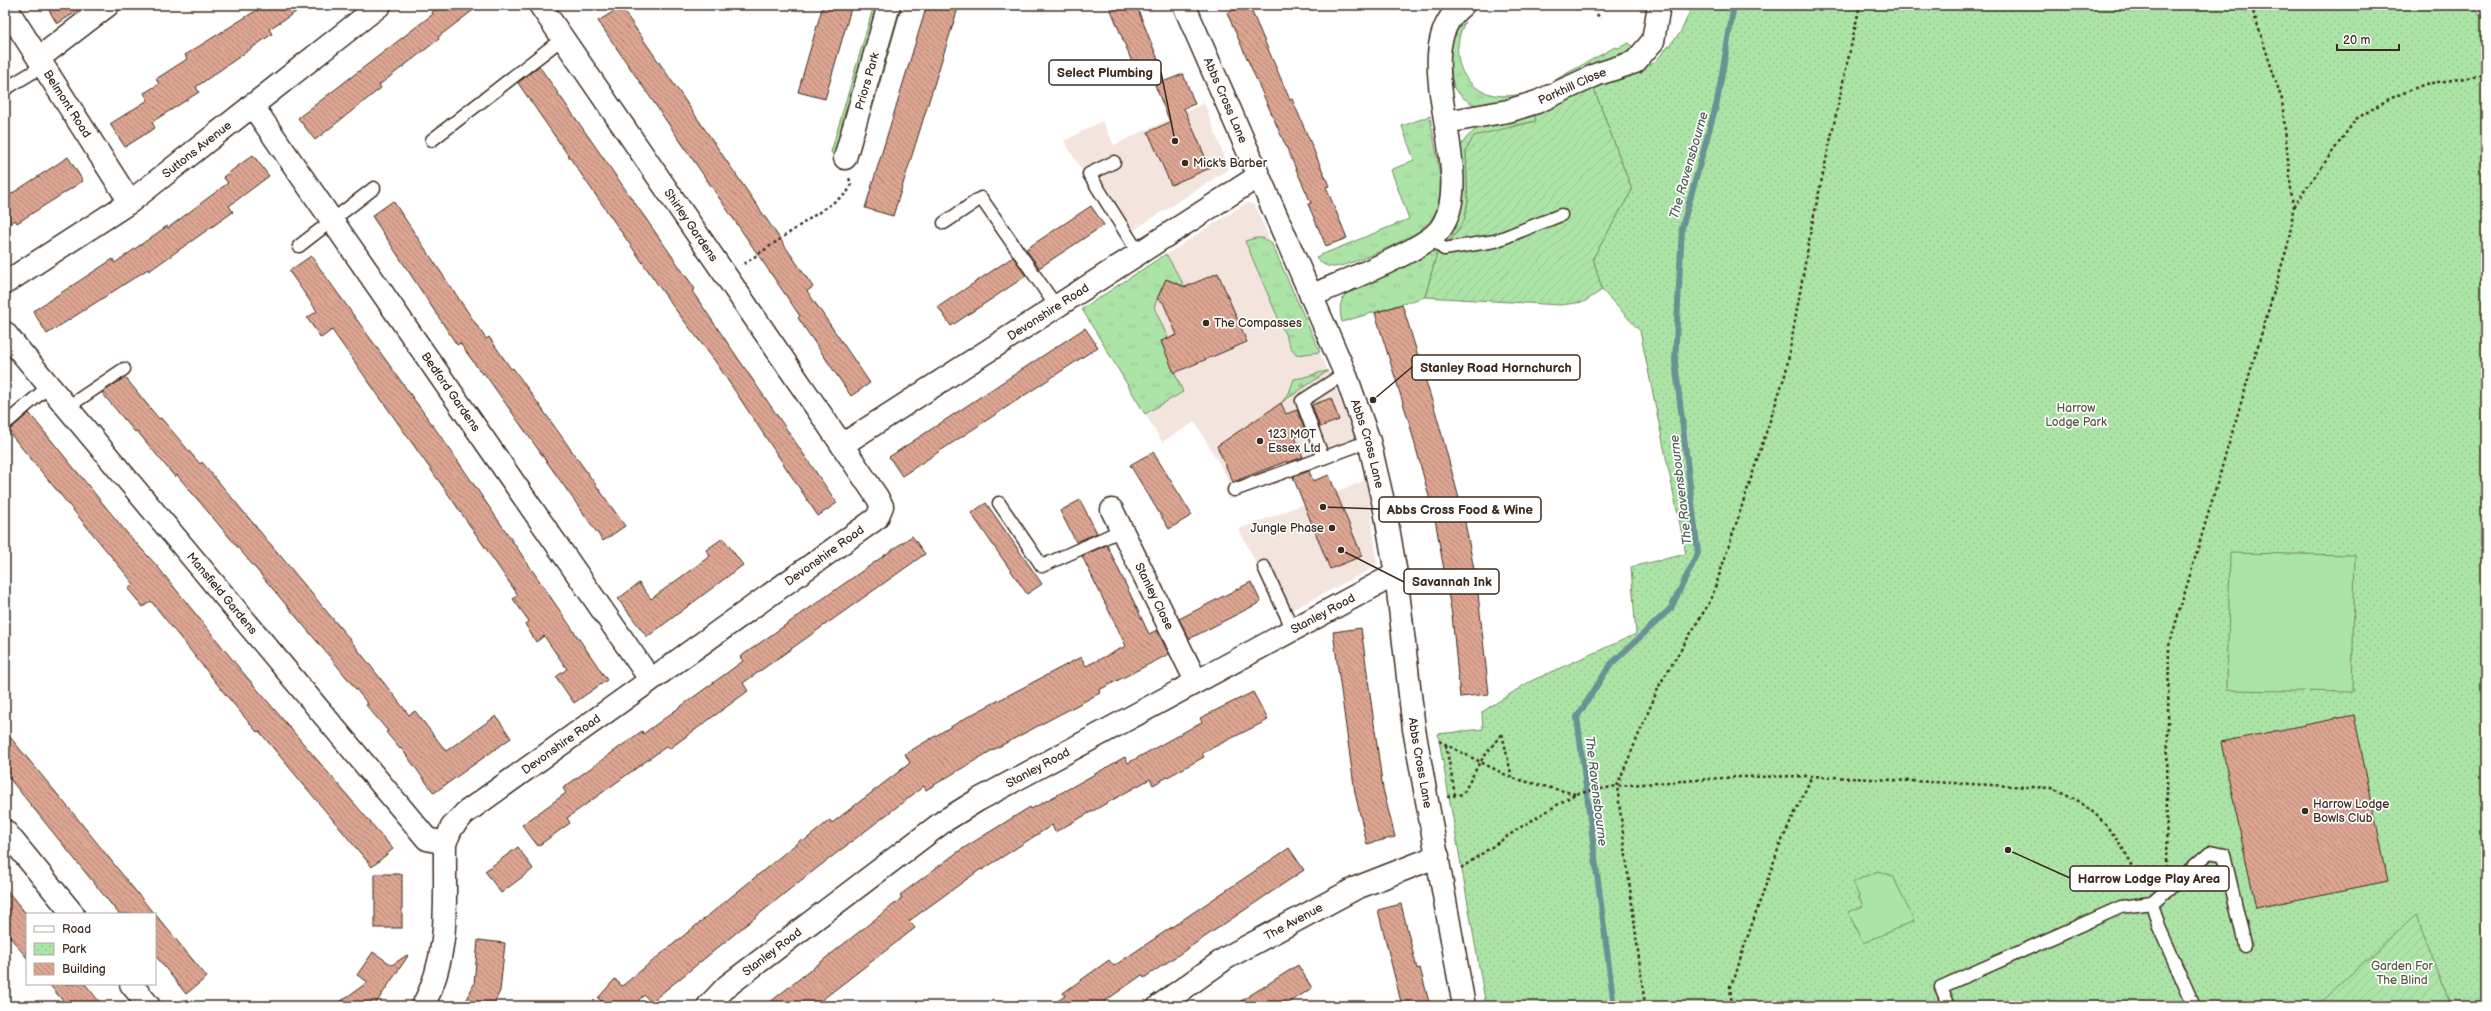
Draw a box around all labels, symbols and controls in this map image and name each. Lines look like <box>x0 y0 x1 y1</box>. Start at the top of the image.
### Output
scale bar <box>2337 26 2399 52</box>
text: 20 m <box>2343 33 2370 48</box>
street label: Priors Park <box>852 51 883 112</box>
street label: Abbs Cross Lane <box>1200 55 1251 146</box>
callout: Select Plumbing <box>1049 60 1161 85</box>
text: Select Plumbing <box>1057 65 1153 81</box>
street label: Parkhill Close <box>1536 65 1608 108</box>
street label: Belmont Road <box>40 67 94 141</box>
water label: The Ravensbourne <box>1666 109 1712 221</box>
street label: Suttons Avenue <box>159 118 235 182</box>
place label: Mick's Barber <box>1193 156 1268 171</box>
marker: Mick's Barber <box>1180 158 1190 168</box>
street label: Shirley Gardens <box>660 186 721 265</box>
street label: Devonshire Road <box>1005 281 1092 344</box>
place label: The Compasses <box>1214 316 1302 331</box>
marker: The Compasses <box>1201 318 1211 328</box>
street label: Bedford Gardens <box>418 350 483 435</box>
callout: Stanley Road Hornchurch <box>1412 355 1580 380</box>
text: Stanley Road Hornchurch <box>1420 360 1572 376</box>
street label: Abbs Cross Lane <box>1347 397 1387 490</box>
park label: Harrow Lodge Park <box>2045 401 2107 430</box>
place label: 123 MOT Essex Ltd <box>1268 427 1321 456</box>
water label: The Ravensbourne <box>1666 433 1696 546</box>
marker: 123 MOT Essex Ltd <box>1255 436 1265 446</box>
callout: Abbs Cross Food & Wine <box>1379 497 1541 522</box>
text: Abbs Cross Food & Wine <box>1386 502 1534 518</box>
place label: Jungle Phase <box>1250 521 1324 536</box>
street label: Devonshire Road <box>782 523 867 589</box>
marker: Jungle Phase <box>1327 523 1337 533</box>
street label: Mansfield Gardens <box>183 550 260 638</box>
street label: Stanley Close <box>1131 560 1177 632</box>
callout: Savannah Ink <box>1404 569 1499 594</box>
text: Savannah Ink <box>1412 574 1492 590</box>
street label: Stanley Road <box>1288 591 1358 637</box>
street label: Devonshire Road <box>519 711 604 778</box>
street label: Abbs Cross Lane <box>1405 717 1435 810</box>
water label: The Ravensbourne <box>1581 735 1611 848</box>
street label: Stanley Road <box>1003 745 1073 792</box>
place label: Harrow Lodge Bowls Club <box>2313 797 2389 826</box>
marker: Harrow Lodge Bowls Club <box>2300 806 2310 816</box>
callout: Harrow Lodge Play Area <box>2070 866 2229 891</box>
text: Harrow Lodge Play Area <box>2078 871 2220 887</box>
street label: The Avenue <box>1262 900 1325 944</box>
legend <box>26 913 156 985</box>
text: Road <box>62 922 91 937</box>
street label: Stanley Road <box>740 925 805 980</box>
text: Park <box>62 942 86 957</box>
park label: Garden For The Blind <box>2371 959 2434 988</box>
text: Building <box>62 962 106 977</box>

